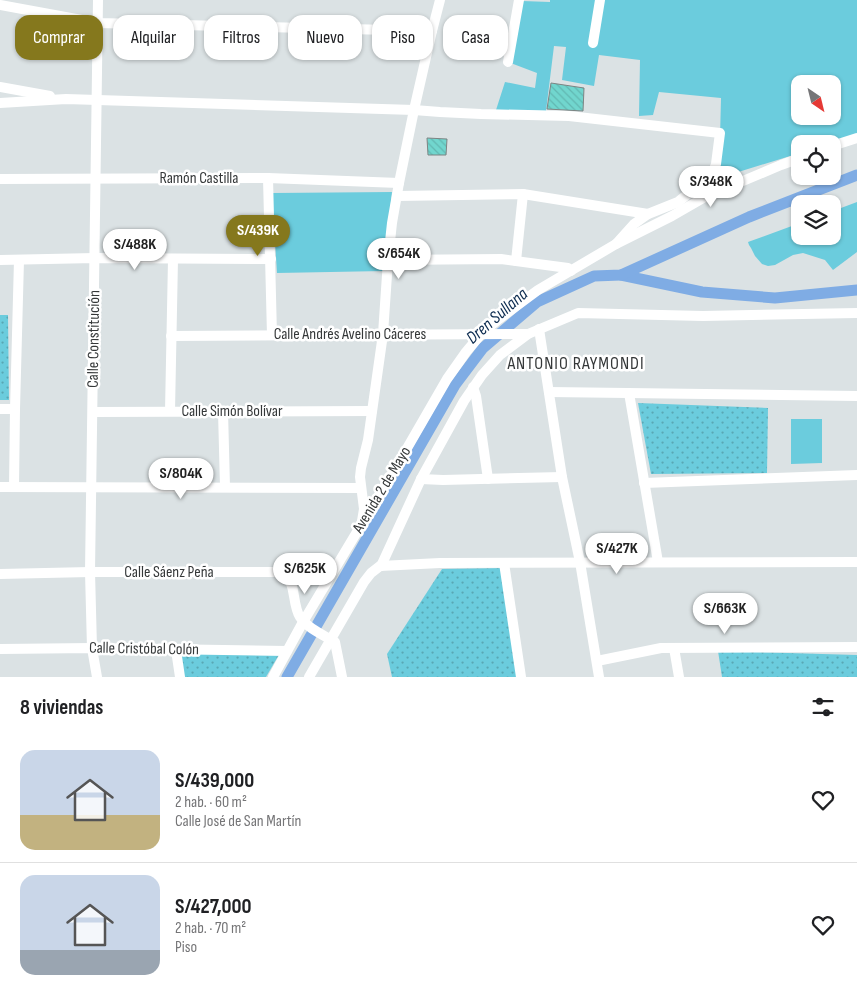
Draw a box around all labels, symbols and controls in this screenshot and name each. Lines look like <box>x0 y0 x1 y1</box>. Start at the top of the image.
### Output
chip: Comprar <box>15 15 103 60</box>
chip: Alquilar <box>113 15 194 60</box>
chip: Filtros <box>204 15 278 60</box>
chip: Nuevo <box>288 15 362 60</box>
chip: Piso <box>372 15 433 60</box>
chip: Casa <box>443 15 508 60</box>
north arrow <box>791 75 841 125</box>
map controls <box>791 75 841 245</box>
button: locate <box>791 135 841 185</box>
pin: S/348K <box>670 166 752 208</box>
street label: Ramón Castilla <box>159 169 239 188</box>
text: S/348K <box>690 172 732 191</box>
button: layers <box>791 195 841 245</box>
pin: S/439K <box>217 214 299 257</box>
text: S/439K <box>237 221 279 240</box>
pin: S/488K <box>94 228 176 271</box>
text: S/488K <box>114 235 156 254</box>
pin: S/654K <box>358 238 440 280</box>
text: S/654K <box>378 244 420 263</box>
water label: Dren Sullana <box>462 283 533 348</box>
street label: Calle Constitución <box>84 290 104 388</box>
street label: Calle Andrés Avelino Cáceres <box>274 325 427 344</box>
district label: ANTONIO RAYMONDI <box>506 353 645 374</box>
street label: Calle Simón Bolívar <box>181 402 283 421</box>
street label: Avenida 2 de Mayo <box>348 443 415 537</box>
pin: S/804K <box>140 458 222 500</box>
text: S/804K <box>160 464 202 483</box>
pin: S/427K <box>576 532 658 575</box>
text: S/427K <box>596 539 638 558</box>
pin: S/625K <box>264 552 346 595</box>
text: S/625K <box>284 559 326 578</box>
street label: Calle Sáenz Peña <box>124 563 214 582</box>
pin: S/663K <box>684 592 766 635</box>
text: S/663K <box>704 599 746 618</box>
street label: Calle Cristóbal Colón <box>89 639 199 659</box>
icon: filters <box>809 693 837 721</box>
text: 8 viviendas <box>20 695 103 720</box>
text: S/439,000 <box>175 768 254 793</box>
icon: home <box>60 770 120 830</box>
icon: heart <box>809 786 837 814</box>
text: 2 hab. · 60 m² <box>175 793 247 812</box>
text: Calle José de San Martín <box>175 812 301 831</box>
text: S/427,000 <box>175 894 252 919</box>
icon: home <box>60 895 120 955</box>
icon: heart <box>809 911 837 939</box>
text: 2 hab. · 70 m² <box>175 919 246 938</box>
text: Piso <box>175 938 197 957</box>

